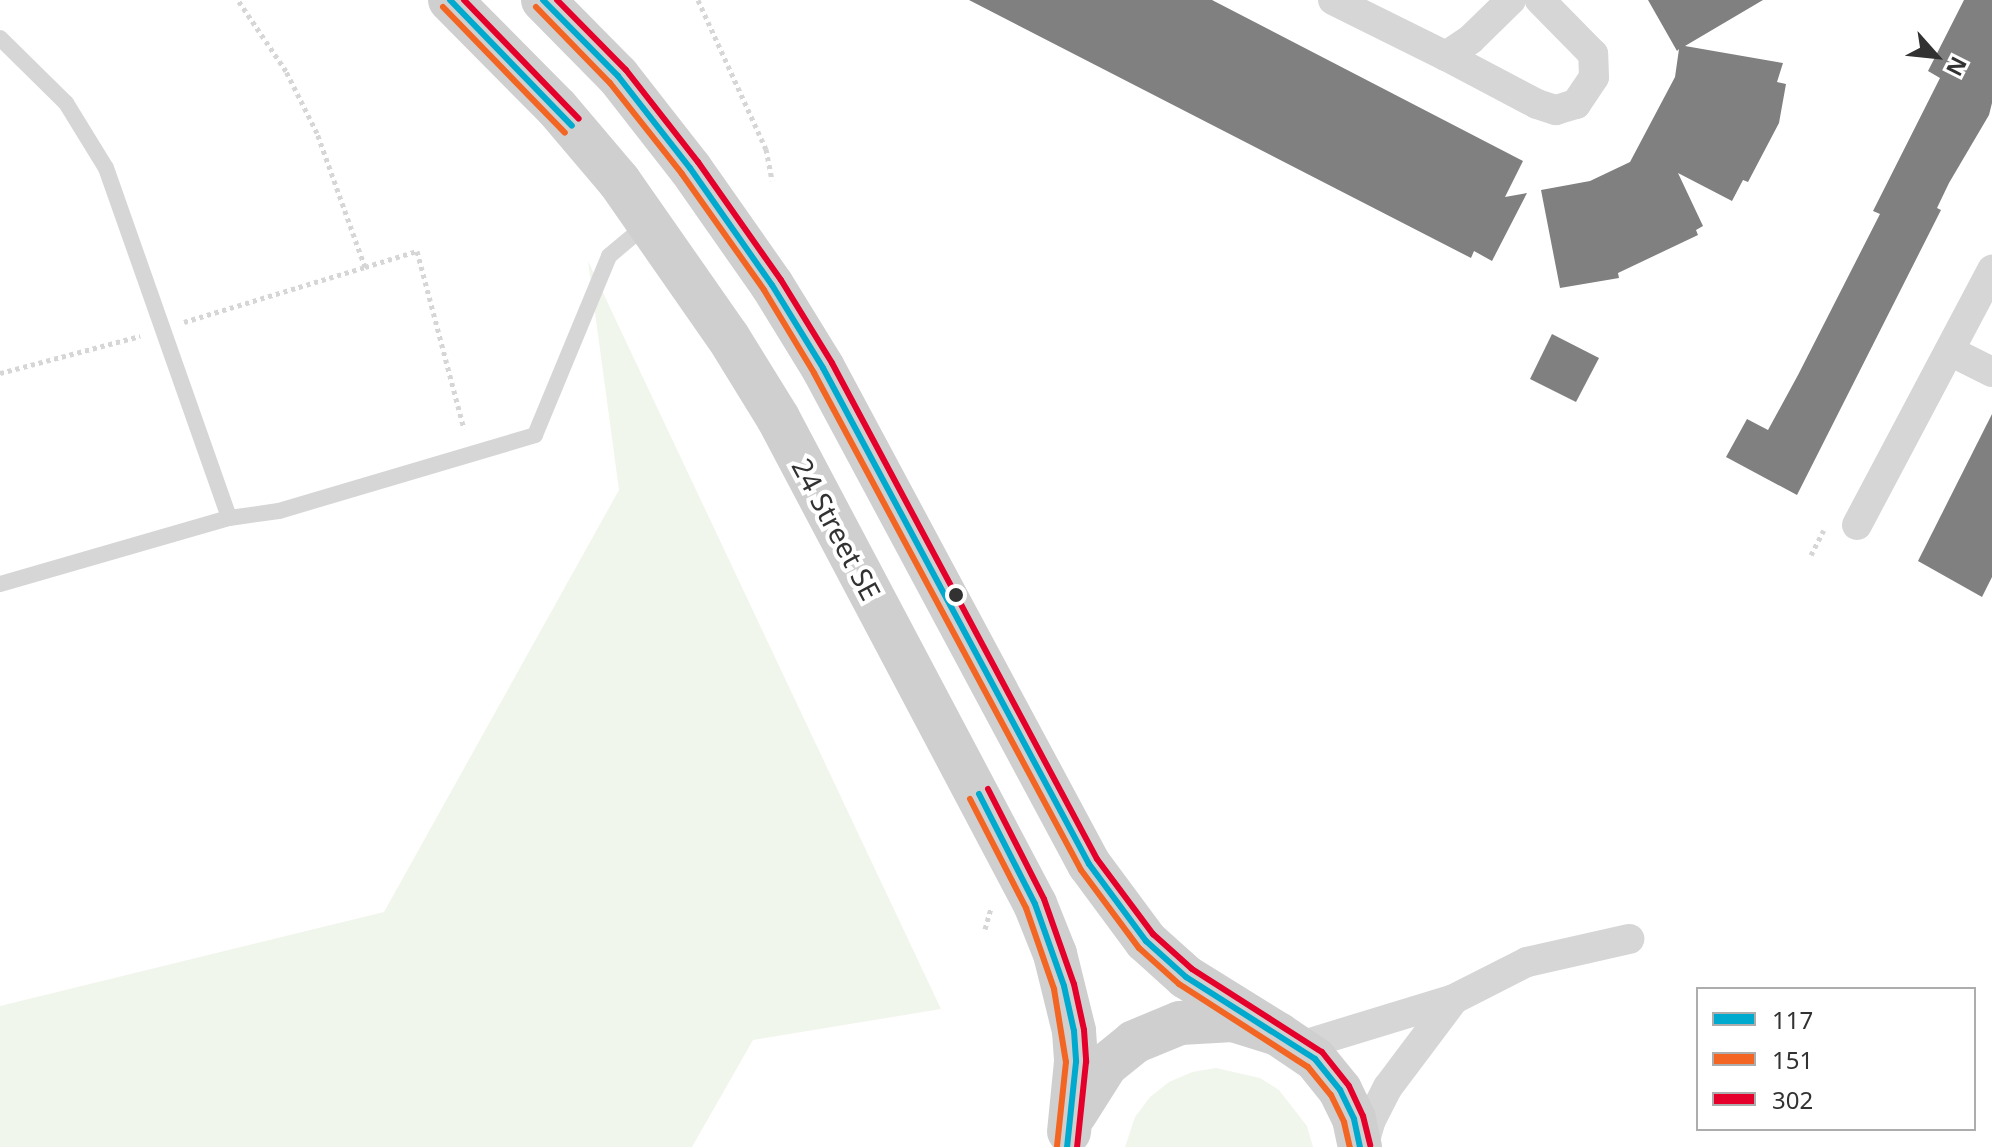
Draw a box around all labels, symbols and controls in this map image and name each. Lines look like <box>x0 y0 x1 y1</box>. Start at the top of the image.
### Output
north arrow <box>1896 16 1976 96</box>
text: N <box>1940 52 1975 82</box>
street label: 24 Street SE <box>786 452 888 606</box>
unlabelled marker <box>948 587 964 603</box>
legend <box>1696 987 1976 1131</box>
text: 117 <box>1772 1003 1813 1036</box>
text: 151 <box>1772 1043 1813 1076</box>
text: 302 <box>1772 1083 1813 1116</box>

